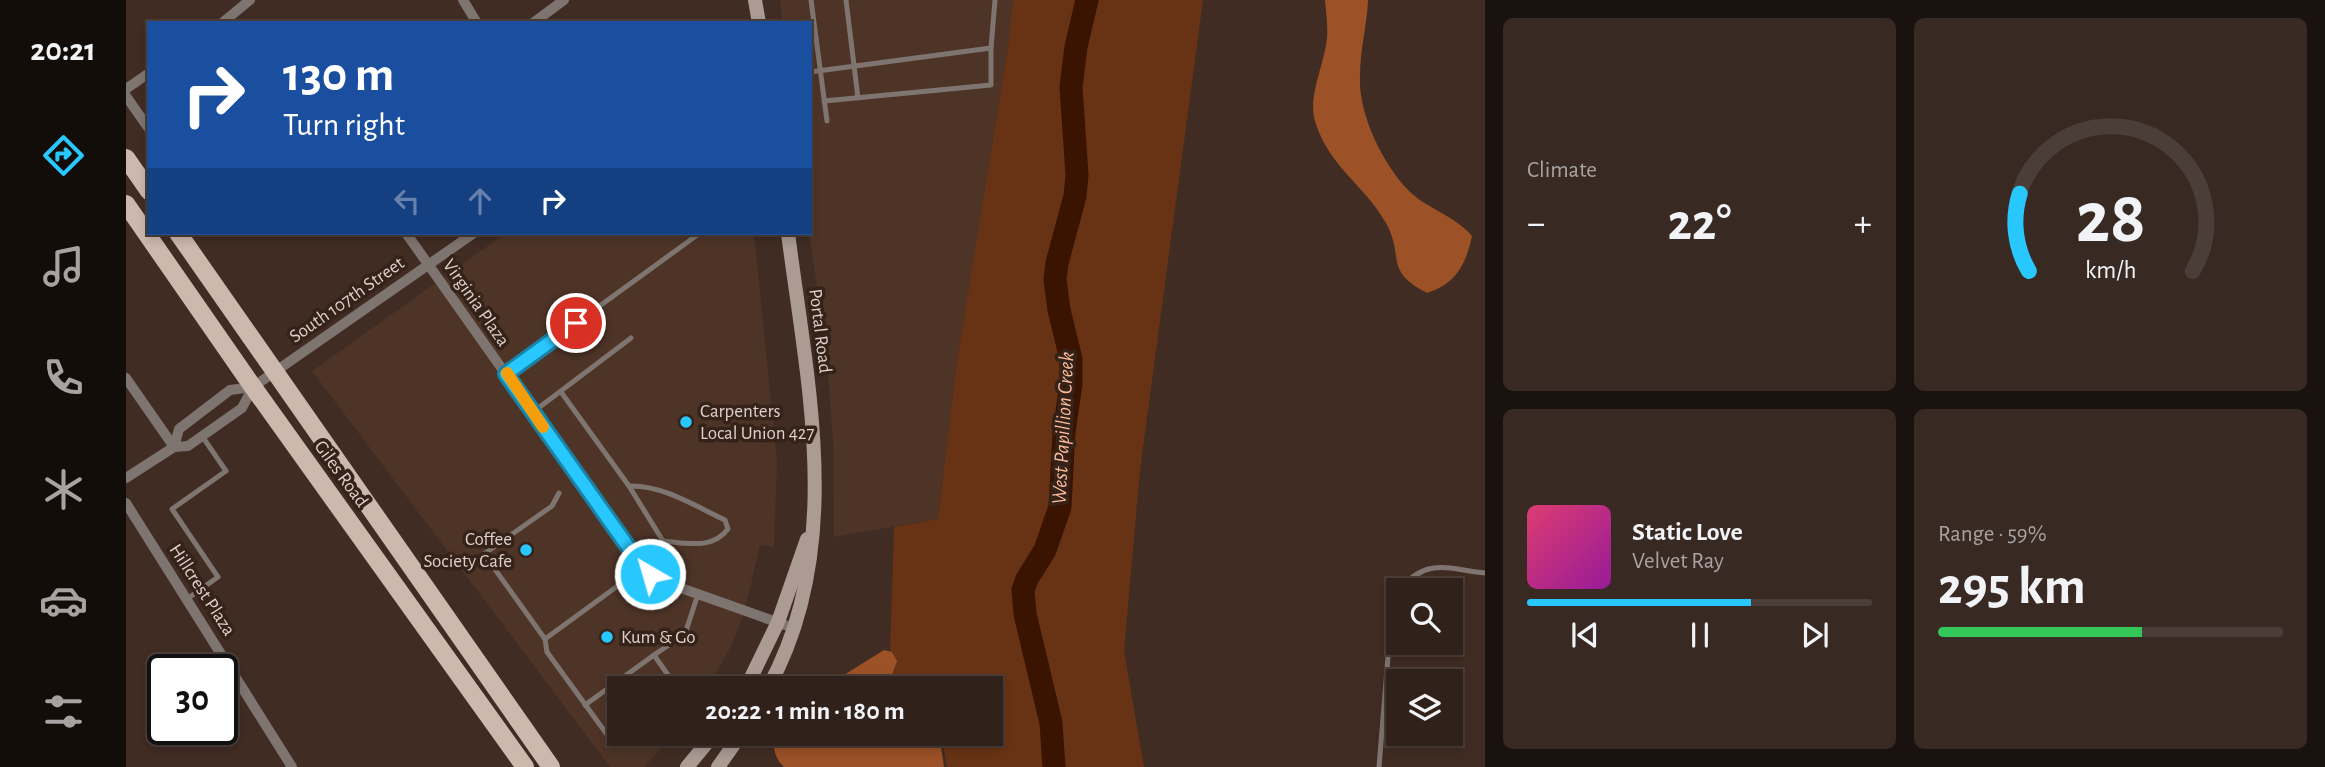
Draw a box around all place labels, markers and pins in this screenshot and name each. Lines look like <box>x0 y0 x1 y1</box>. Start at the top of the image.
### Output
pin <box>546 293 606 353</box>
place label: Carpenters Local Union 427 <box>700 402 814 443</box>
marker: Carpenters Local Union 427 <box>678 414 694 430</box>
place label: Coffee Society Cafe <box>423 530 512 571</box>
marker: Coffee Society Cafe <box>518 542 534 558</box>
place label: Kum & Go <box>621 628 696 647</box>
marker: Kum & Go <box>599 629 615 645</box>

